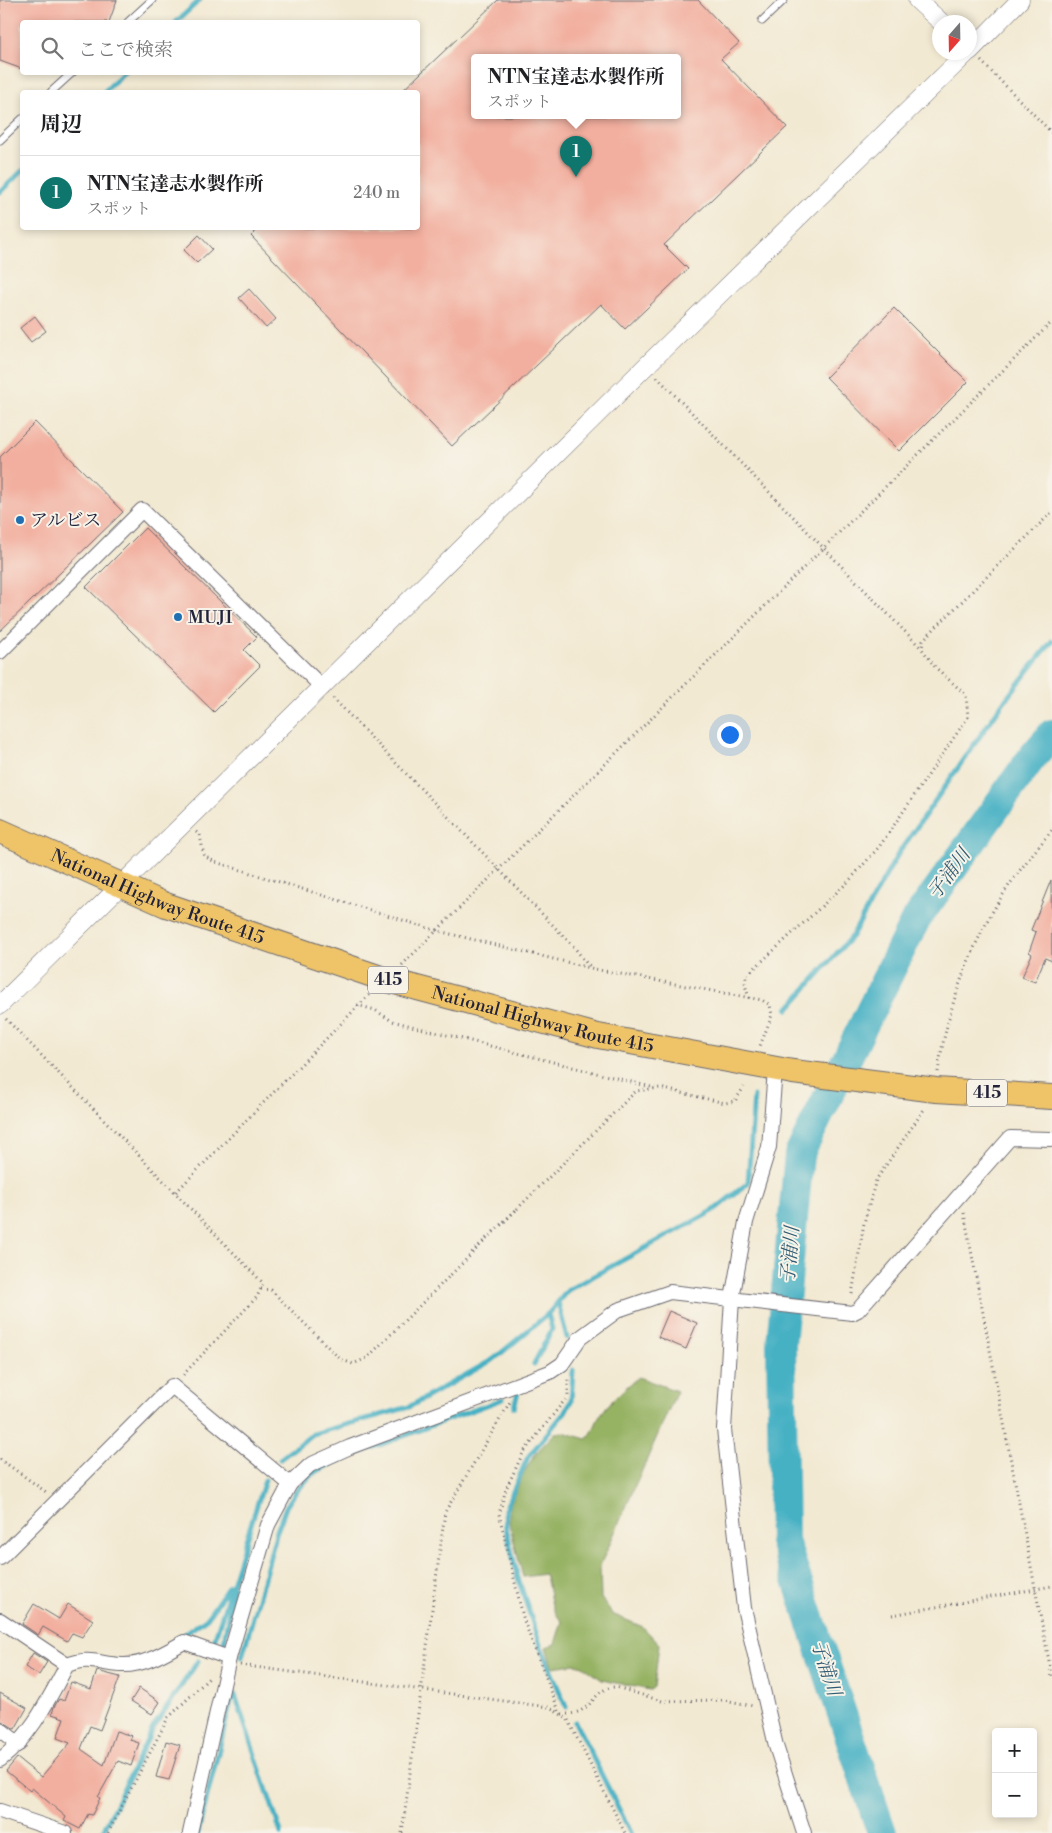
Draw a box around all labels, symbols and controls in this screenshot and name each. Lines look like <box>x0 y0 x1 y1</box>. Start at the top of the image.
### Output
north arrow <box>932 15 977 60</box>
search box <box>20 20 420 75</box>
icon: search <box>38 34 66 62</box>
text: ここで検索 <box>78 38 173 62</box>
popup <box>471 54 681 119</box>
text: NTN宝達志水製作所 <box>488 65 664 89</box>
text: スポット <box>488 92 552 112</box>
text: 周辺 <box>40 112 82 138</box>
pin: 1 <box>560 136 592 177</box>
text: NTN宝達志水製作所 <box>87 172 264 196</box>
text: 1 <box>52 183 60 203</box>
text: 240 m <box>353 183 400 203</box>
text: スポット <box>87 199 151 219</box>
place label: アルビス <box>30 509 101 532</box>
marker: アルビス <box>14 514 26 526</box>
place label: MUJI <box>188 606 232 629</box>
marker: MUJI <box>172 611 184 623</box>
your location <box>717 722 743 748</box>
water label: 子浦川 <box>923 842 977 904</box>
street label: National Highway Route 415 <box>47 844 268 949</box>
road number: 415 <box>368 966 408 994</box>
street label: National Highway Route 415 <box>429 981 656 1058</box>
road number: 415 <box>967 1080 1007 1106</box>
water label: 子浦川 <box>776 1224 805 1284</box>
water label: 子浦川 <box>806 1637 847 1701</box>
map controls <box>992 1728 1037 1818</box>
button: + <box>992 1728 1037 1773</box>
button: − <box>992 1773 1037 1818</box>

